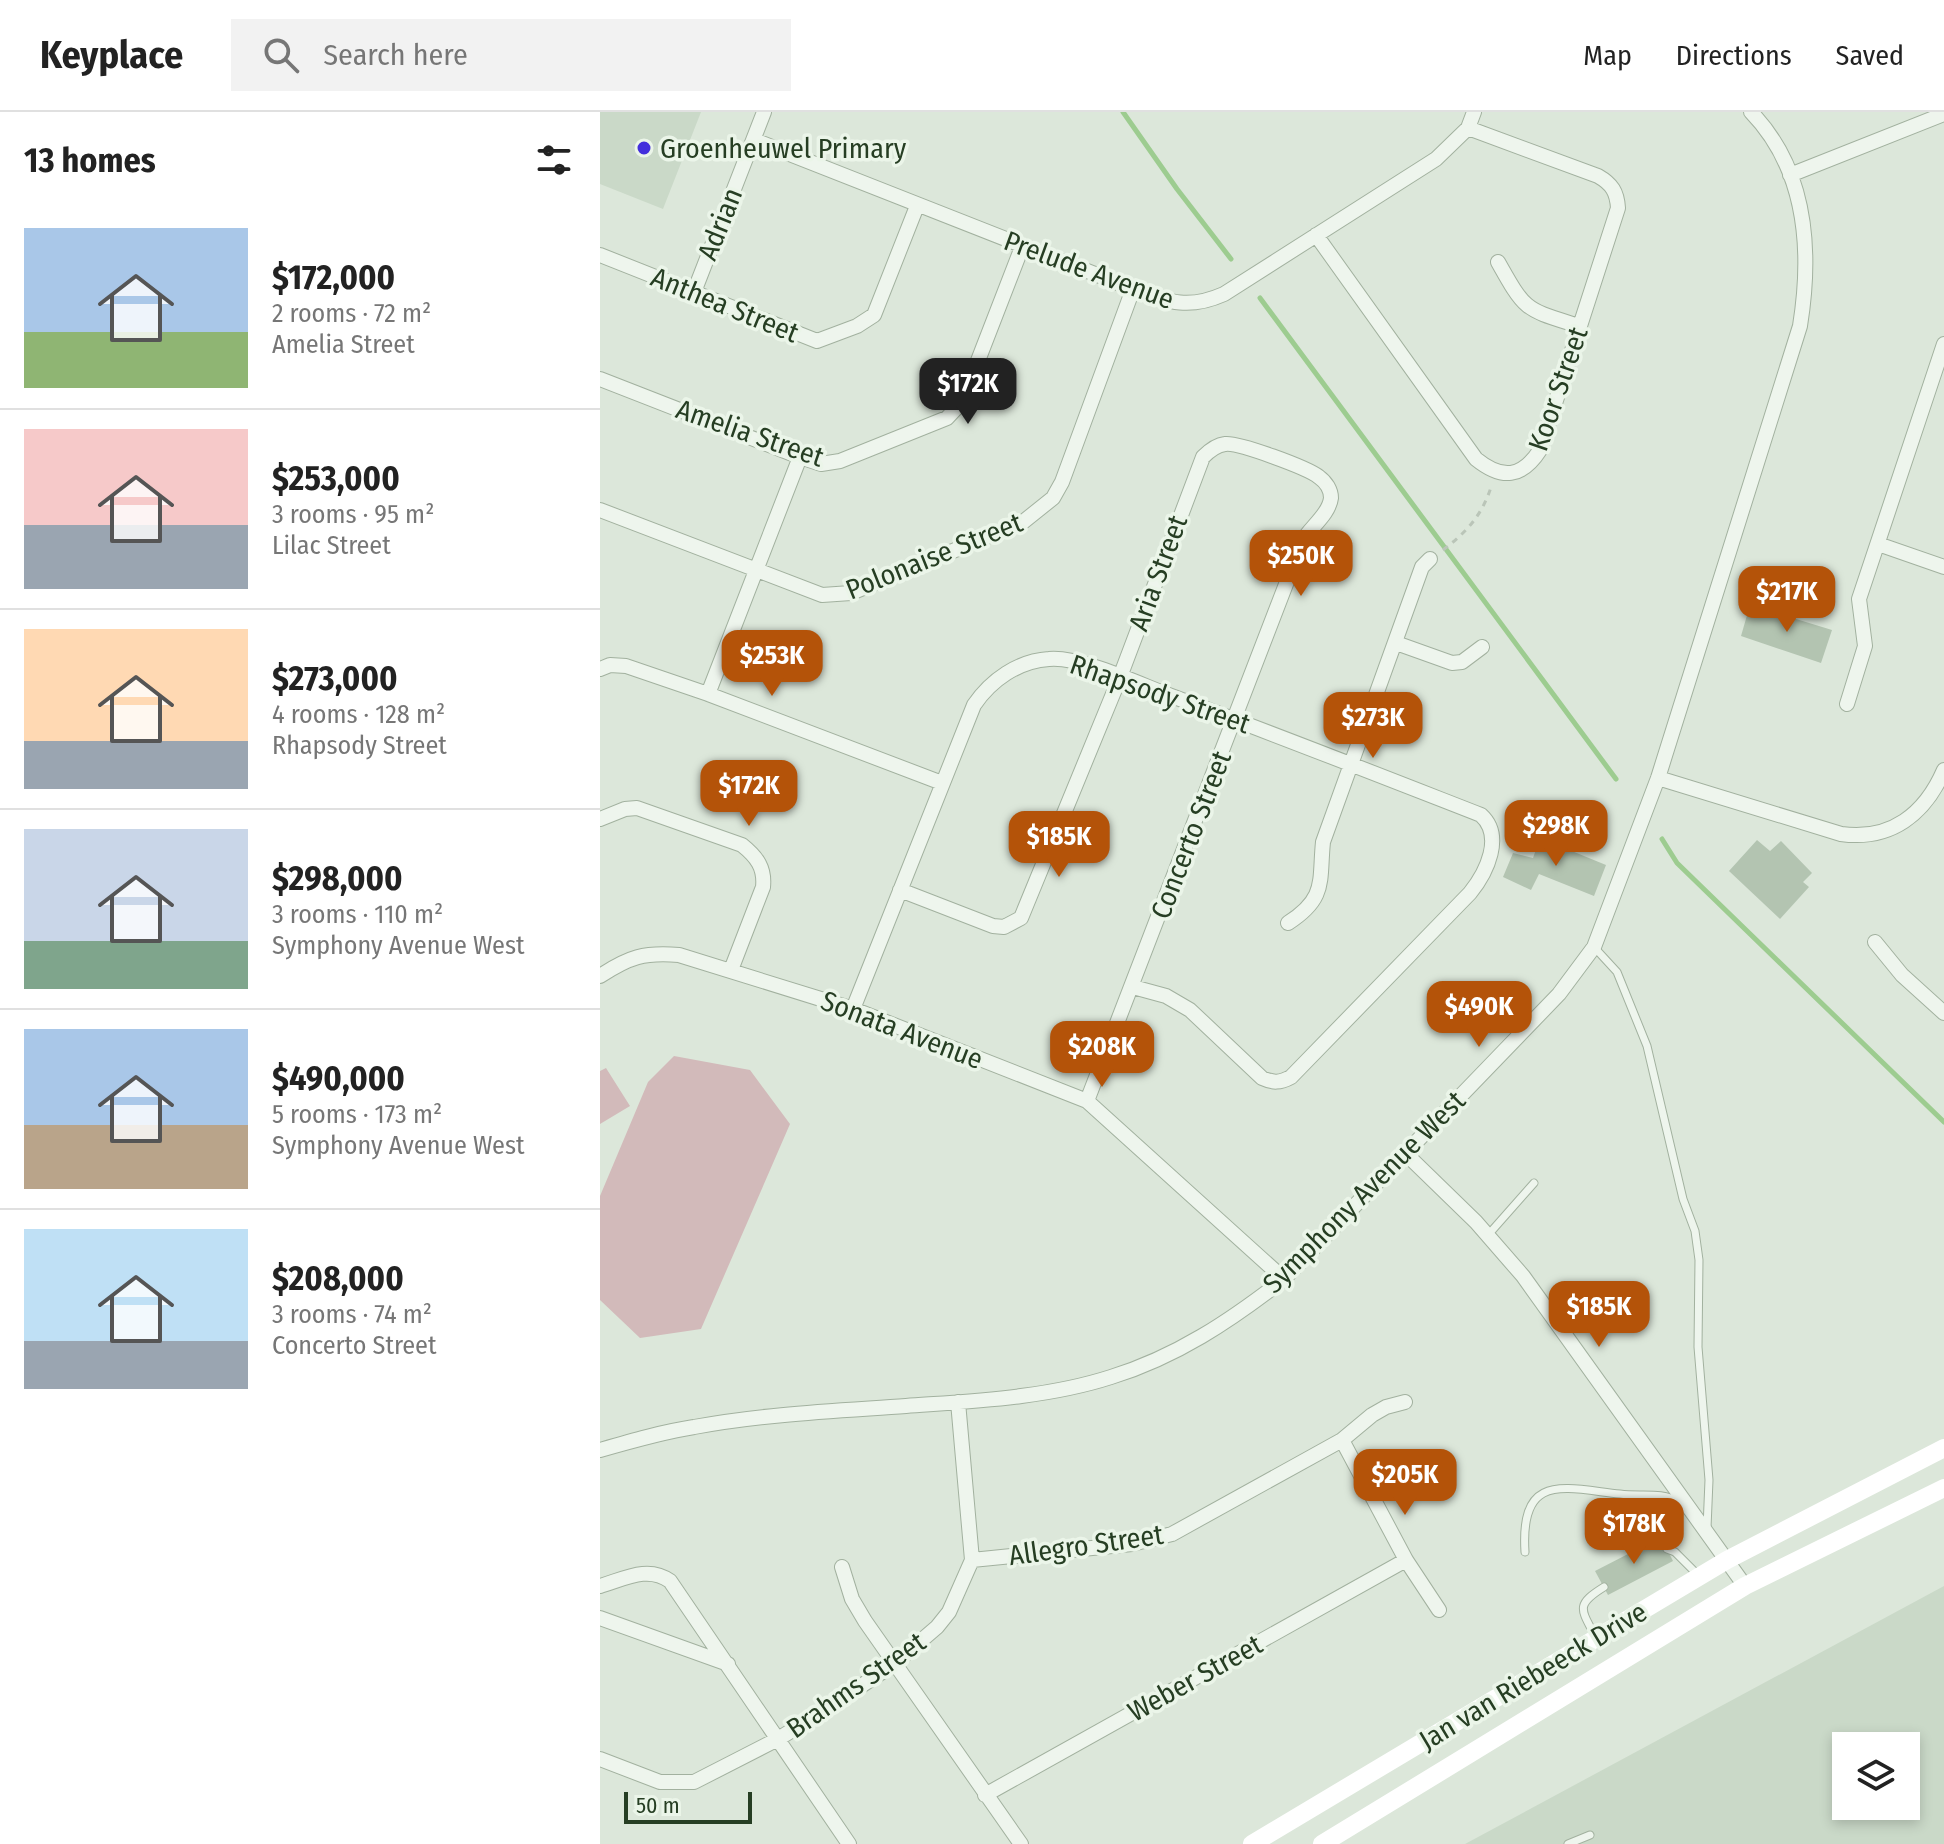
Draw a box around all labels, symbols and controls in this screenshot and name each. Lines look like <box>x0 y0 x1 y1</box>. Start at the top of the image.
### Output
search box <box>231 19 791 91</box>
text: Keyplace <box>40 32 183 78</box>
icon: search <box>259 33 303 77</box>
text: Search here <box>323 37 468 73</box>
text: Map <box>1583 39 1632 72</box>
text: Directions <box>1676 39 1792 72</box>
text: Saved <box>1836 39 1904 72</box>
place label: Groenheuwel Primary <box>660 132 907 165</box>
icon: filters <box>532 138 576 182</box>
marker: Groenheuwel Primary <box>635 139 653 157</box>
text: 13 homes <box>24 140 156 181</box>
street label: Adrian <box>691 183 749 265</box>
street label: Prelude Avenue <box>999 224 1179 316</box>
text: $172,000 <box>272 257 395 298</box>
icon: home <box>88 260 184 356</box>
street label: Anthea Street <box>646 260 804 350</box>
text: 2 rooms · 72 m² <box>272 298 431 329</box>
street label: Koor Street <box>1521 322 1595 455</box>
text: Amelia Street <box>272 329 415 360</box>
pin: $172K <box>912 358 1024 426</box>
text: $172K <box>937 368 999 399</box>
street label: Amelia Street <box>672 392 829 474</box>
text: $253,000 <box>272 458 400 499</box>
icon: home <box>88 461 184 557</box>
text: 3 rooms · 95 m² <box>272 499 434 530</box>
street label: Polonaise Street <box>841 505 1028 606</box>
street label: Aria Street <box>1122 510 1194 635</box>
text: Lilac Street <box>272 530 391 561</box>
pin: $250K <box>1245 530 1357 598</box>
text: $250K <box>1268 540 1334 571</box>
pin: $217K <box>1731 566 1843 634</box>
text: $217K <box>1756 576 1818 607</box>
pin: $253K <box>716 630 828 698</box>
text: $253K <box>740 640 804 671</box>
street label: Rhapsody Street <box>1066 648 1255 741</box>
text: $273,000 <box>272 658 398 699</box>
icon: home <box>88 661 184 757</box>
pin: $273K <box>1317 692 1429 760</box>
text: 4 rooms · 128 m² <box>272 699 445 730</box>
text: $273K <box>1341 702 1405 733</box>
text: Rhapsody Street <box>272 730 447 761</box>
street label: Concerto Street <box>1144 746 1238 924</box>
pin: $172K <box>693 760 805 828</box>
text: $172K <box>718 770 780 801</box>
pin: $298K <box>1500 800 1612 868</box>
text: $298K <box>1523 810 1589 841</box>
pin: $185K <box>1003 811 1115 879</box>
text: $185K <box>1027 821 1091 852</box>
text: $298,000 <box>272 858 403 899</box>
icon: home <box>88 861 184 957</box>
text: 3 rooms · 110 m² <box>272 899 443 930</box>
text: Symphony Avenue West <box>272 930 525 961</box>
pin: $490K <box>1423 981 1535 1049</box>
street label: Sonata Avenue <box>816 984 988 1076</box>
text: $490K <box>1445 991 1513 1022</box>
pin: $208K <box>1046 1021 1158 1089</box>
text: $208K <box>1068 1031 1136 1062</box>
text: $490,000 <box>272 1058 405 1099</box>
icon: home <box>88 1061 184 1157</box>
street label: Symphony Avenue West <box>1256 1084 1472 1300</box>
text: 5 rooms · 173 m² <box>272 1099 442 1130</box>
text: Symphony Avenue West <box>272 1130 525 1161</box>
text: $208,000 <box>272 1258 404 1299</box>
icon: home <box>88 1261 184 1357</box>
pin: $185K <box>1543 1281 1655 1349</box>
text: $185K <box>1567 1291 1631 1322</box>
text: 3 rooms · 74 m² <box>272 1299 432 1330</box>
text: Concerto Street <box>272 1330 436 1361</box>
pin: $205K <box>1349 1449 1461 1517</box>
text: $205K <box>1372 1459 1438 1490</box>
pin: $178K <box>1578 1498 1690 1566</box>
text: $178K <box>1603 1508 1665 1539</box>
street label: Allegro Street <box>1007 1518 1166 1572</box>
street label: Jan van Riebeeck Drive <box>1413 1595 1653 1757</box>
street label: Brahms Street <box>780 1625 932 1745</box>
street label: Weber Street <box>1122 1627 1269 1728</box>
map controls <box>1832 1732 1920 1820</box>
button: layers <box>1832 1732 1920 1820</box>
scale bar <box>624 1788 752 1824</box>
text: 50 m <box>636 1792 680 1819</box>

